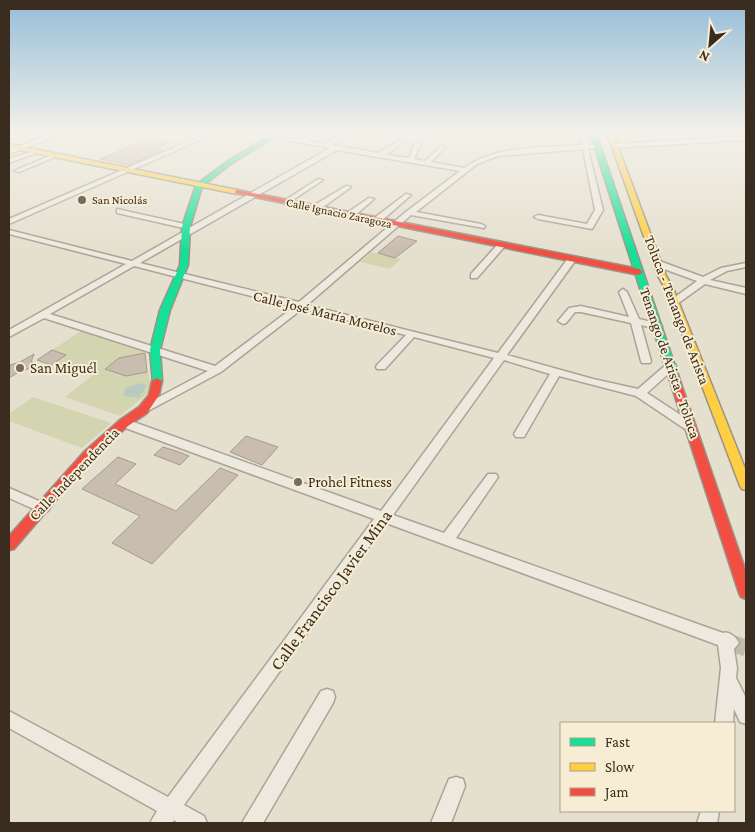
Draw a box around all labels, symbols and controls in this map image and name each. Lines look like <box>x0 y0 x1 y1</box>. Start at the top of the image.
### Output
north arrow <box>685 20 735 70</box>
text: N <box>696 47 712 66</box>
place label: San Nicolás <box>92 193 147 207</box>
marker: San Nicolás <box>76 194 88 206</box>
street label: Calle Ignacio Zaragoza <box>285 195 394 231</box>
street label: Toluca - Tenango de Arista <box>640 233 713 387</box>
street label: Tenango de Arista - Toluca <box>636 285 703 441</box>
street label: Calle José María Morelos <box>251 287 399 340</box>
place label: San Miguél <box>30 360 97 377</box>
marker: San Miguél <box>14 362 26 374</box>
street label: Calle Independencia <box>26 424 123 524</box>
place label: Prohel Fitness <box>308 474 392 490</box>
marker: Prohel Fitness <box>292 476 304 488</box>
street label: Calle Francisco Javier Mina <box>266 506 396 674</box>
legend <box>560 722 735 812</box>
text: Fast <box>605 734 631 750</box>
text: Slow <box>605 759 635 775</box>
text: Jam <box>603 784 628 801</box>

